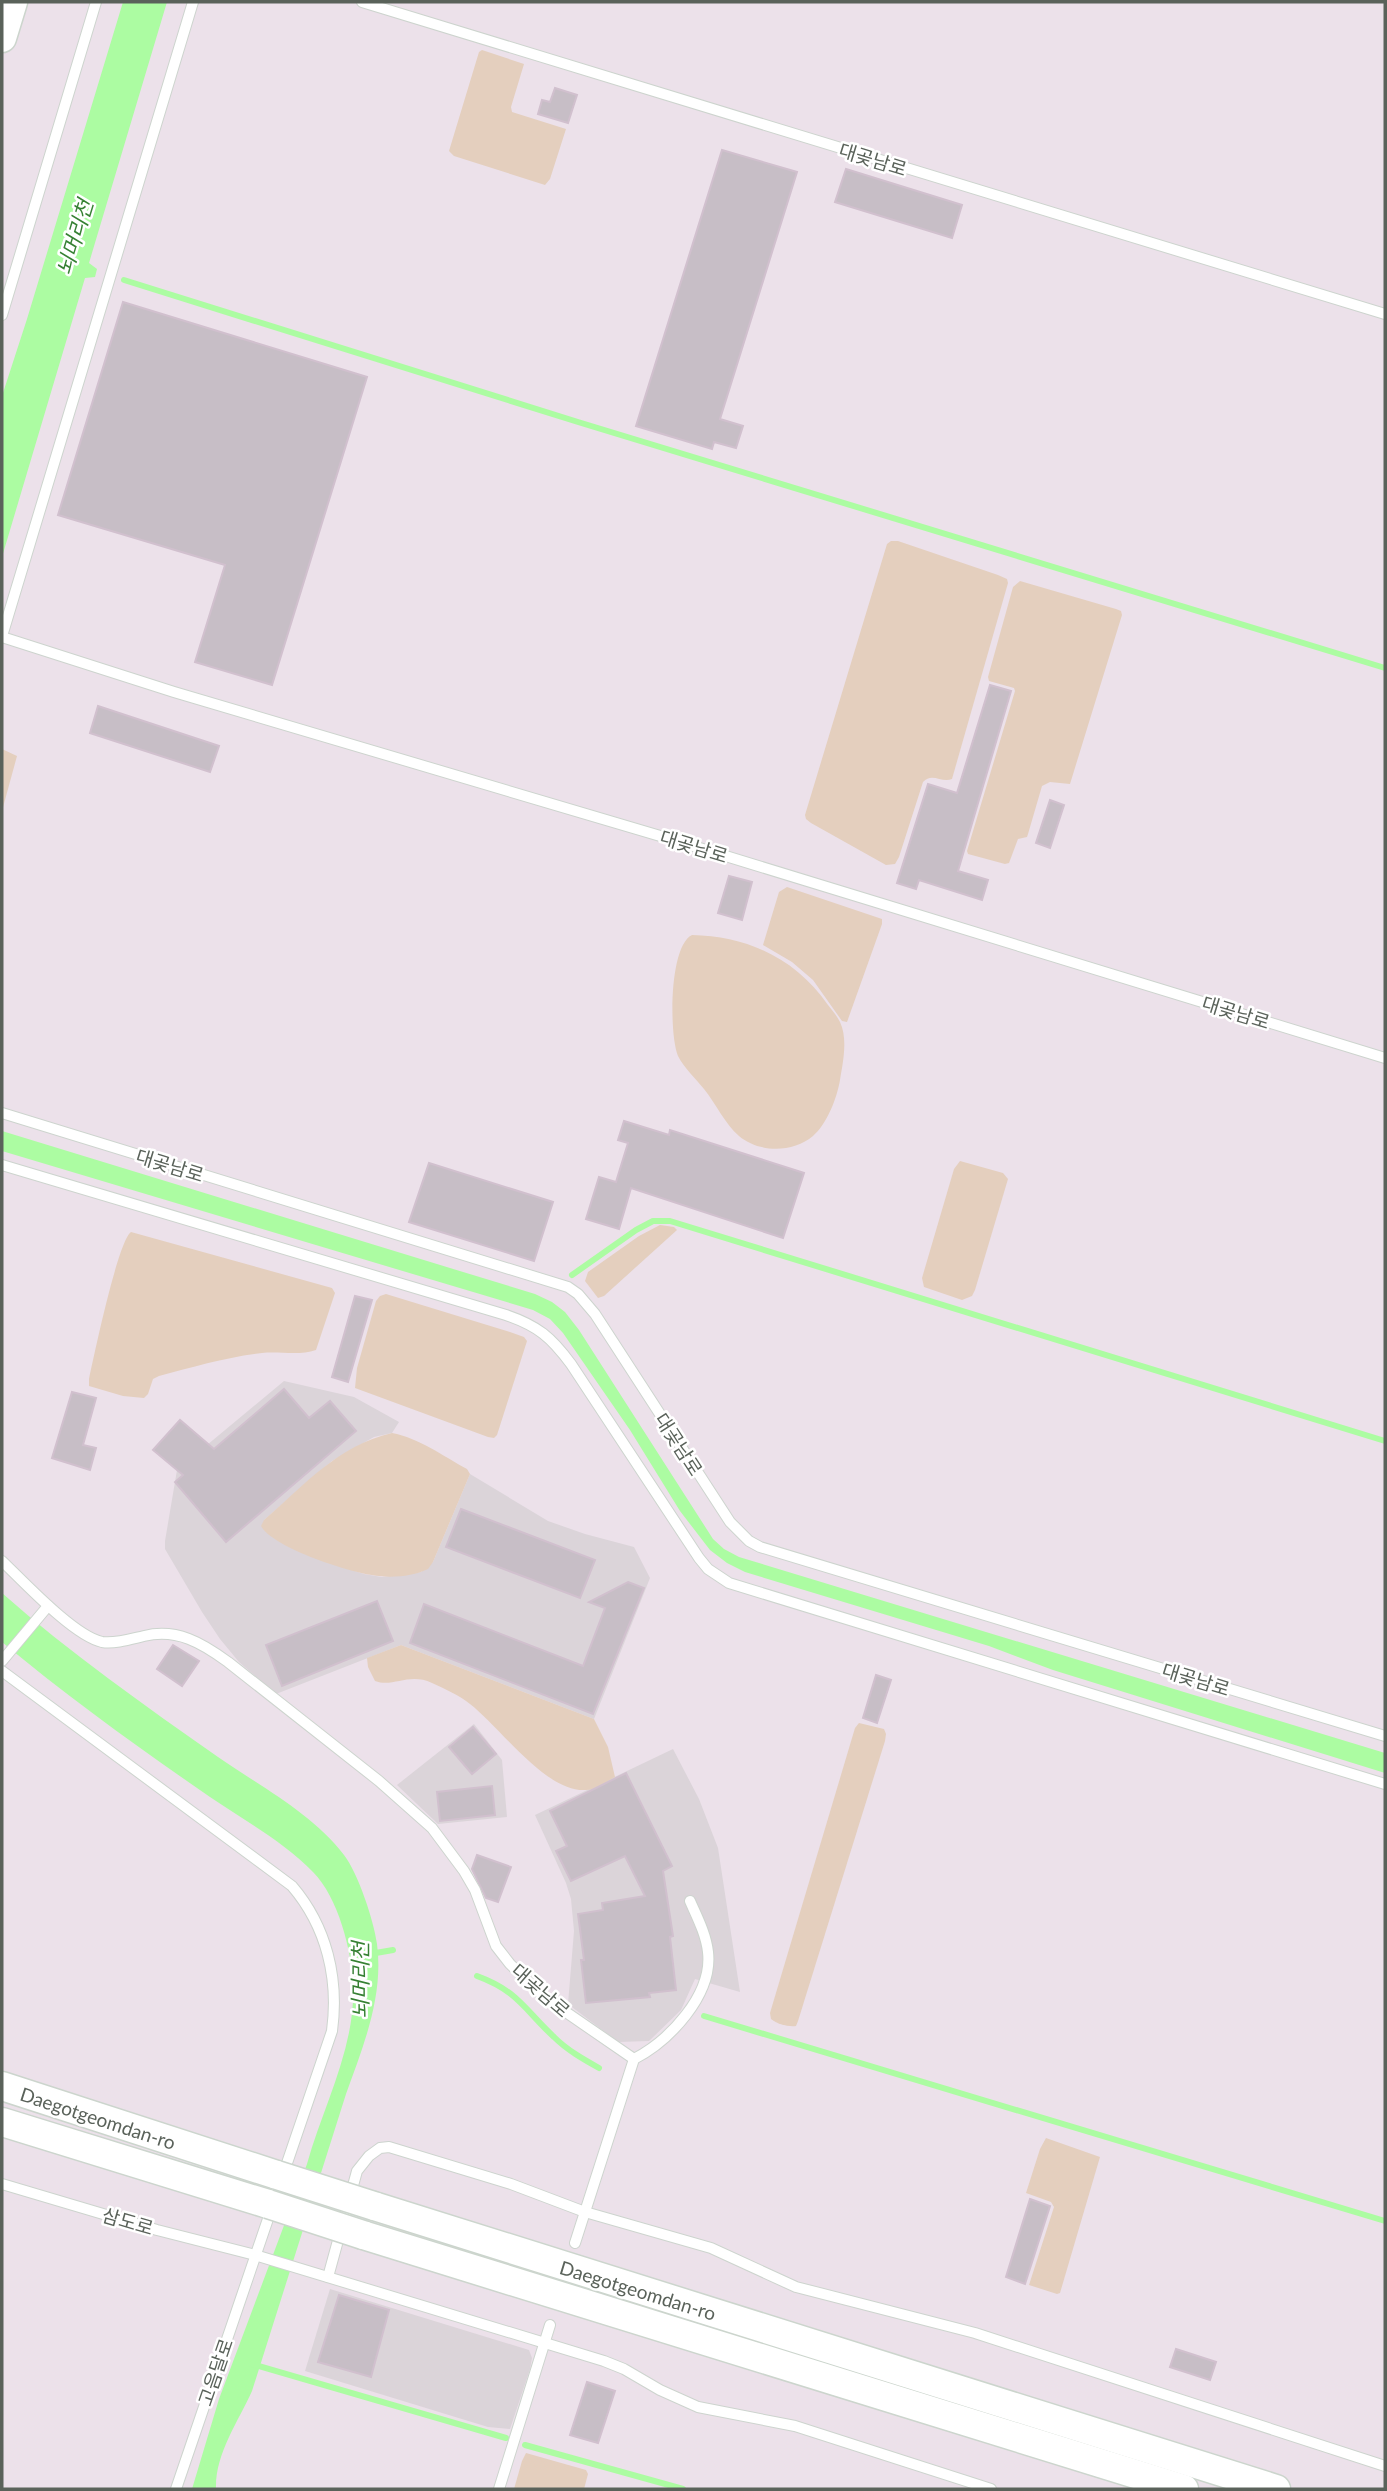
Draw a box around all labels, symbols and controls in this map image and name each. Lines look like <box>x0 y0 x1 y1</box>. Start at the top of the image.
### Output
street label: 대곶남로 <box>836 138 910 180</box>
water label: 뇌머리천 <box>51 194 98 278</box>
street label: 대곶남로 <box>657 825 731 867</box>
street label: 대곶남로 <box>1199 991 1273 1033</box>
street label: 대곶남로 <box>133 1144 207 1186</box>
street label: 대곶남로 <box>650 1408 708 1480</box>
street label: 대곶남로 <box>1159 1658 1233 1700</box>
water label: 뇌머리천 <box>347 1939 372 2019</box>
street label: 대곶남로 <box>507 1958 575 2022</box>
street label: Daegotgeomdan-ro <box>17 2082 179 2154</box>
street label: 삼도로 <box>100 2203 156 2239</box>
street label: Daegotgeomdan-ro <box>557 2255 719 2325</box>
street label: 고음달로 <box>193 2335 237 2409</box>

